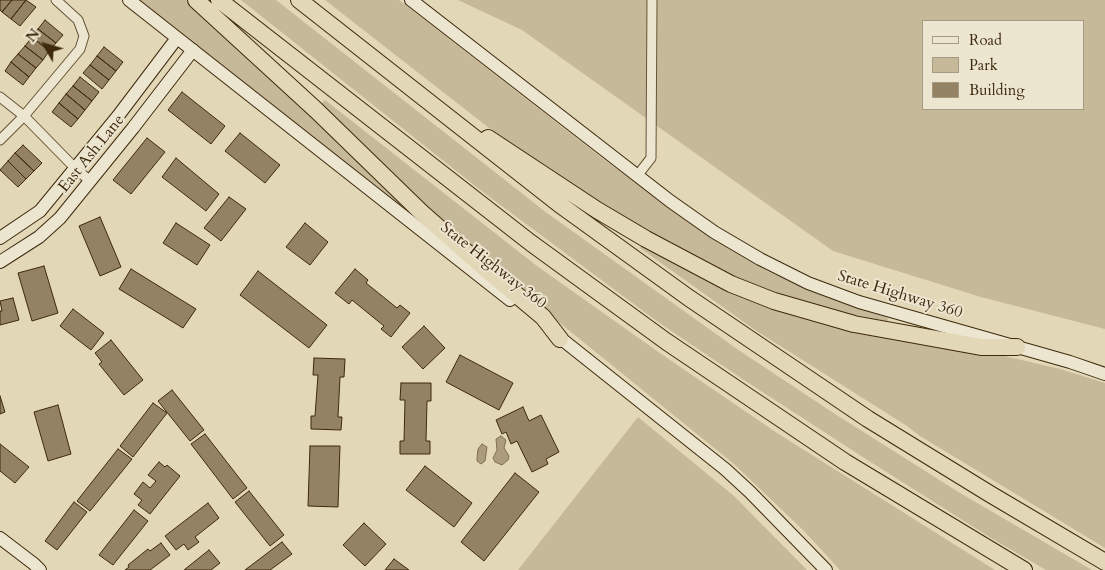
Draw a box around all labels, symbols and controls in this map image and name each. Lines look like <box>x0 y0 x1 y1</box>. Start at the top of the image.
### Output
north arrow <box>20 20 70 70</box>
legend <box>922 20 1085 110</box>
text: N <box>22 25 44 46</box>
text: Road <box>969 30 1002 50</box>
text: Park <box>969 55 998 75</box>
text: Building <box>969 80 1025 100</box>
street label: East Ash Lane <box>55 111 129 197</box>
street label: State Highway 360 <box>436 219 550 313</box>
street label: State Highway 360 <box>835 267 965 323</box>

